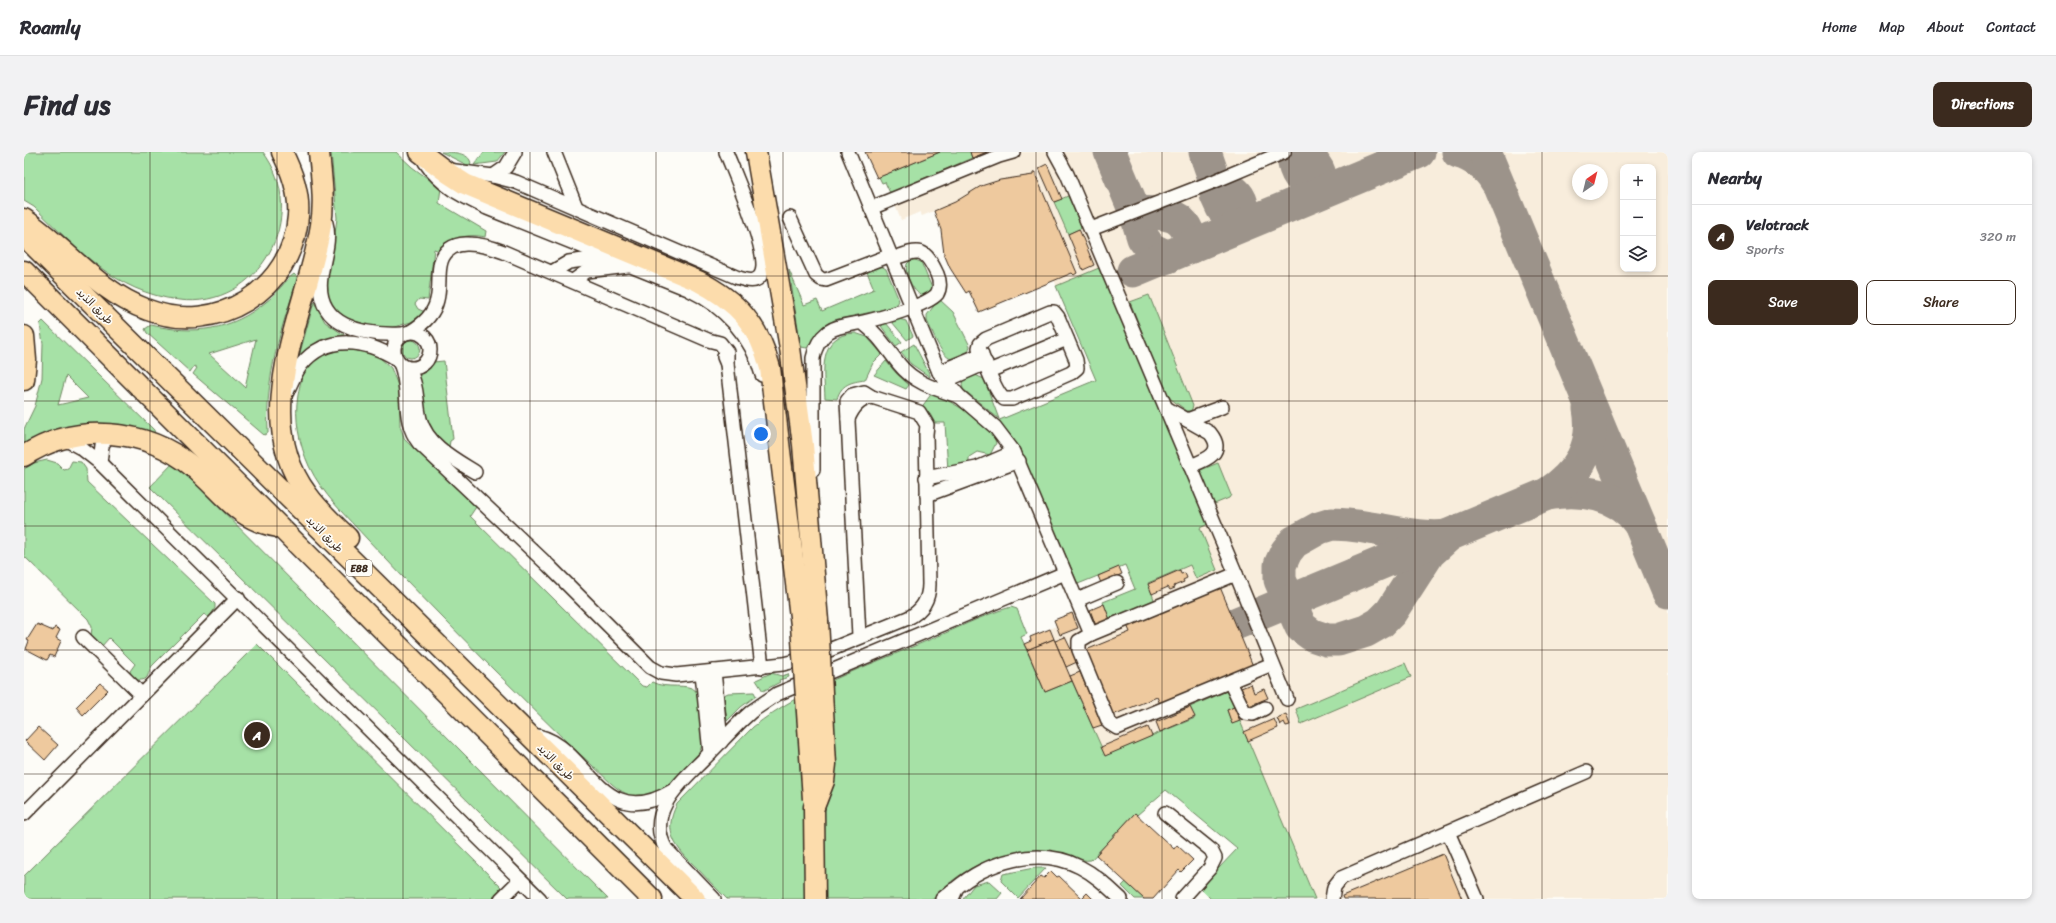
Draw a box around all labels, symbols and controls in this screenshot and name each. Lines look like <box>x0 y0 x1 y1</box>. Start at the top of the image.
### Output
text: Roamly <box>20 11 80 44</box>
text: Home <box>1822 15 1857 40</box>
text: Map <box>1879 15 1905 40</box>
text: About <box>1927 15 1964 40</box>
text: Contact <box>1986 15 2036 40</box>
text: Find us <box>24 80 111 129</box>
button: Directions <box>1933 82 2032 127</box>
text: Nearby <box>1708 163 1762 193</box>
north arrow <box>1572 164 1608 200</box>
map controls <box>1620 164 1656 272</box>
button: + <box>1620 164 1656 200</box>
button: − <box>1620 200 1656 236</box>
text: Velotrack <box>1746 212 1809 238</box>
text: A <box>1717 225 1725 248</box>
text: 320 m <box>1980 225 2016 248</box>
button: layers <box>1620 236 1656 272</box>
text: Sports <box>1746 238 1784 261</box>
button: Save <box>1708 280 1858 325</box>
button: Share <box>1866 280 2016 325</box>
street label: طريق الذيد <box>72 283 118 329</box>
your location <box>751 424 771 444</box>
street label: طريق الذيد <box>302 511 348 557</box>
road number: E88 <box>346 560 372 576</box>
pin: A <box>244 720 270 750</box>
street label: طريق الذيد <box>533 739 579 785</box>

